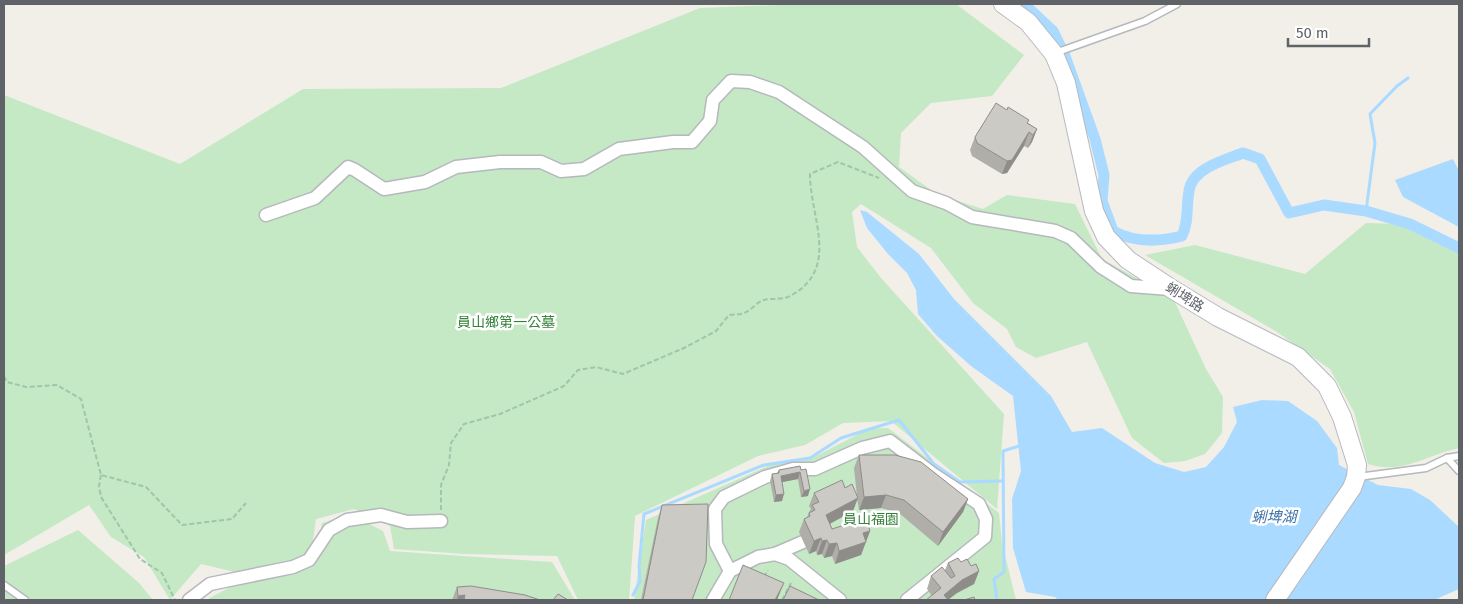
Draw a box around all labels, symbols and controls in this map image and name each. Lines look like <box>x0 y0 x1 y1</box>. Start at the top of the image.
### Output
scale bar <box>1288 15 1369 47</box>
text: 50 m <box>1296 24 1329 42</box>
street label: 蜊埤路 <box>1162 279 1207 316</box>
park label: 員山鄉第一公墓 <box>457 314 555 331</box>
water label: 蜊埤湖 <box>1251 508 1298 526</box>
park label: 員山福園 <box>843 511 899 528</box>

